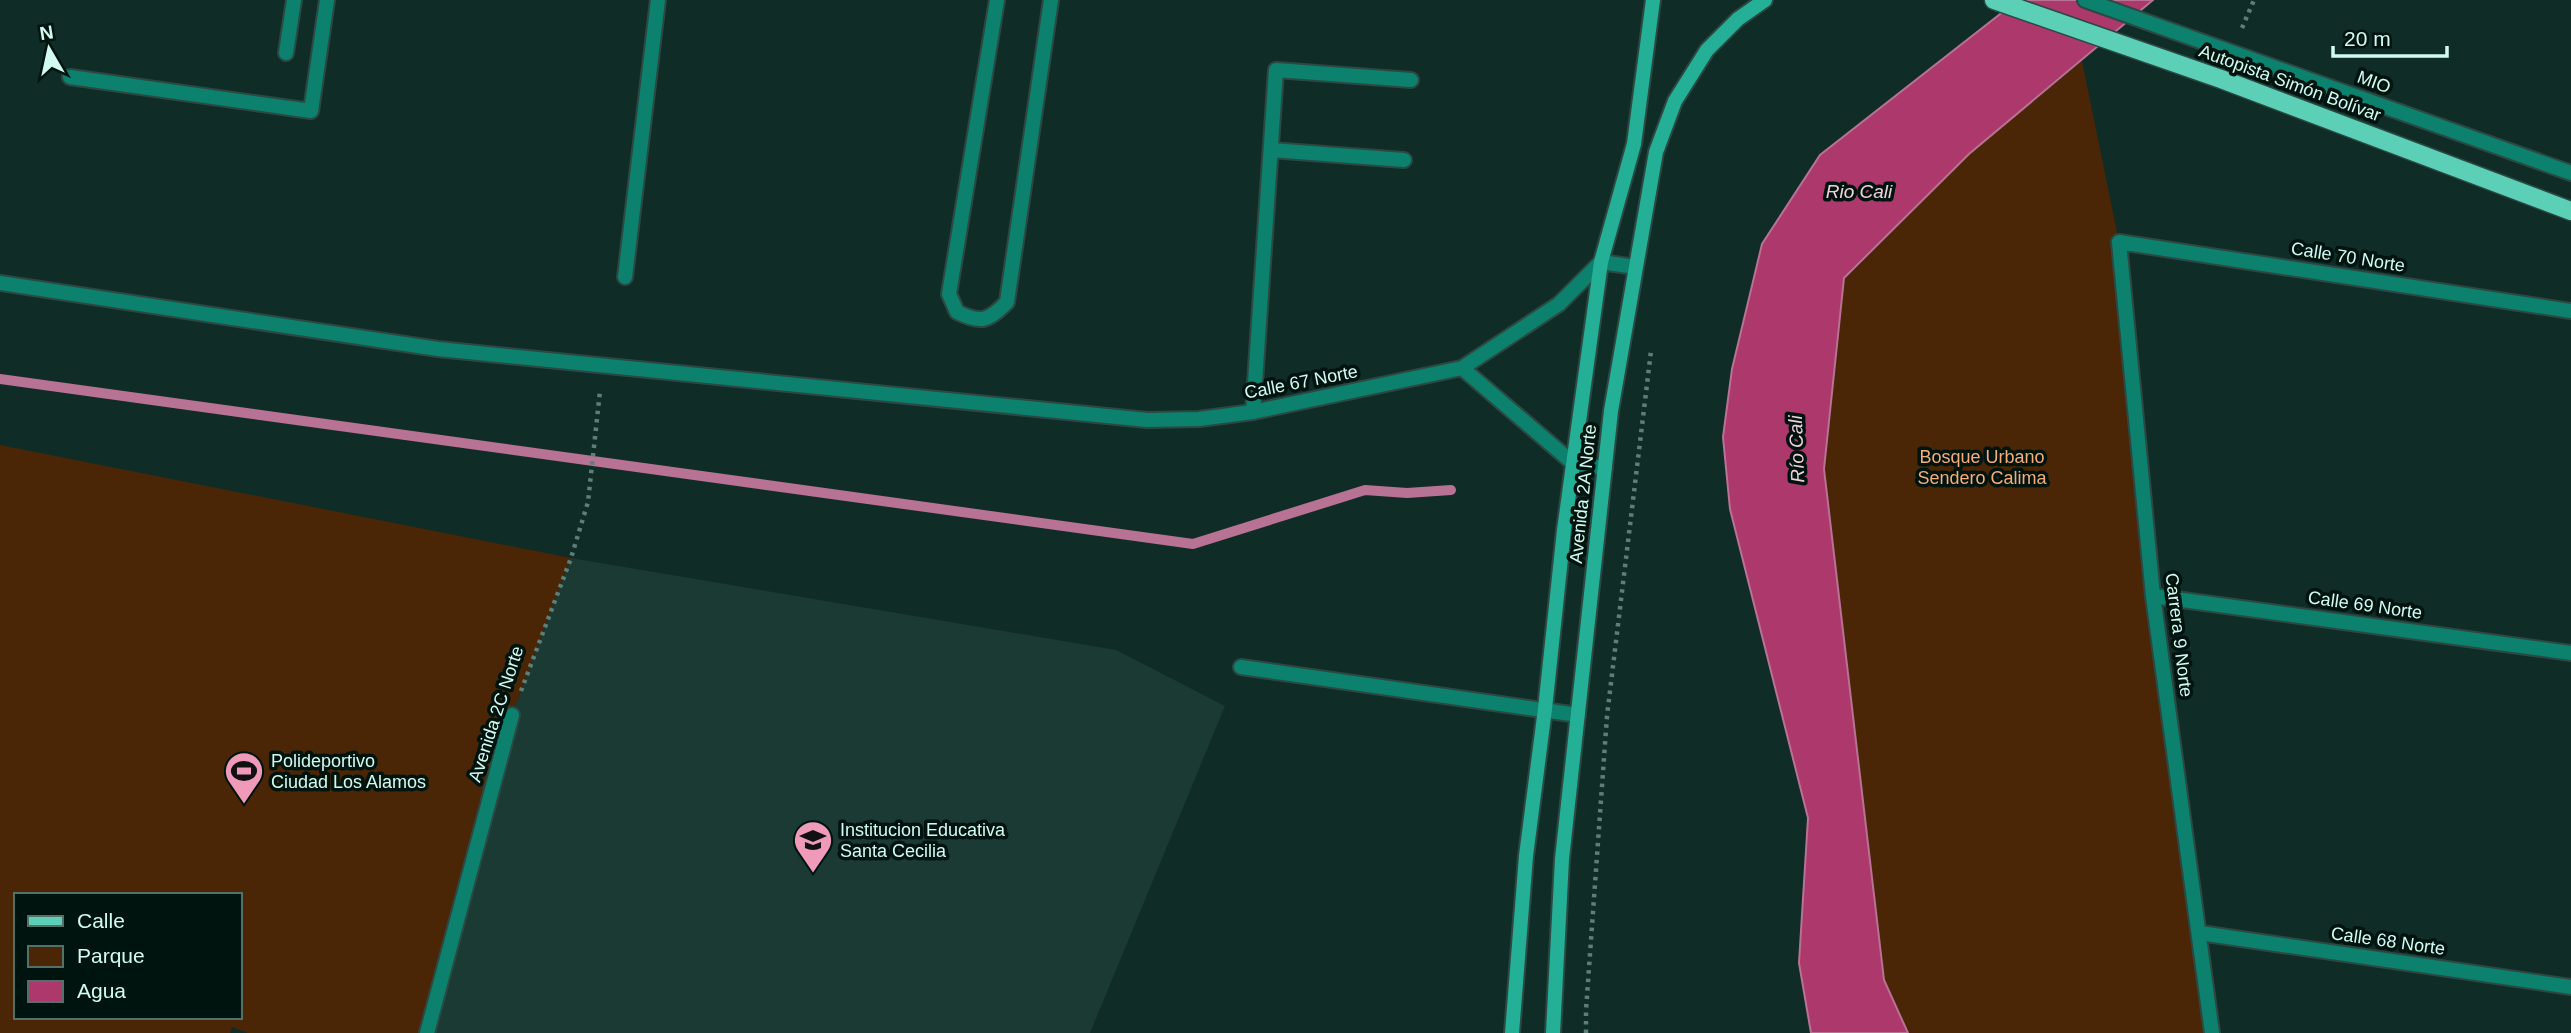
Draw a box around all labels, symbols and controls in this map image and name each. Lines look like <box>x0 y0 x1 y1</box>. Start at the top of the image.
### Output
north arrow <box>14 14 84 84</box>
scale bar <box>2333 14 2447 58</box>
text: N <box>38 21 55 44</box>
text: 20 m <box>2344 27 2391 50</box>
street label: Autopista Simón Bolívar <box>2196 41 2384 125</box>
street label: MIO <box>2355 67 2393 97</box>
water label: Rio Cali <box>1826 181 1893 202</box>
street label: Calle 70 Norte <box>2290 238 2406 276</box>
street label: Calle 67 Norte <box>1243 361 1359 403</box>
water label: Río Cali <box>1785 414 1808 483</box>
street label: Avenida 2A Norte <box>1566 423 1600 565</box>
park label: Bosque Urbano Sendero Calima <box>1917 447 2048 488</box>
street label: Carrera 9 Norte <box>2161 572 2197 698</box>
street label: Calle 69 Norte <box>2307 587 2423 623</box>
street label: Avenida 2C Norte <box>465 644 527 784</box>
sports icon: Polideportivo Ciudad Los Alamos <box>223 750 265 805</box>
place label: Polideportivo Ciudad Los Alamos <box>271 751 426 792</box>
school or university icon: Institucion Educativa Santa Cecilia <box>792 819 834 874</box>
place label: Institucion Educativa Santa Cecilia <box>840 820 1006 861</box>
legend <box>14 893 242 1019</box>
text: Calle <box>77 909 125 932</box>
street label: Calle 68 Norte <box>2330 923 2446 959</box>
text: Parque <box>77 944 145 967</box>
text: Agua <box>77 979 126 1002</box>

